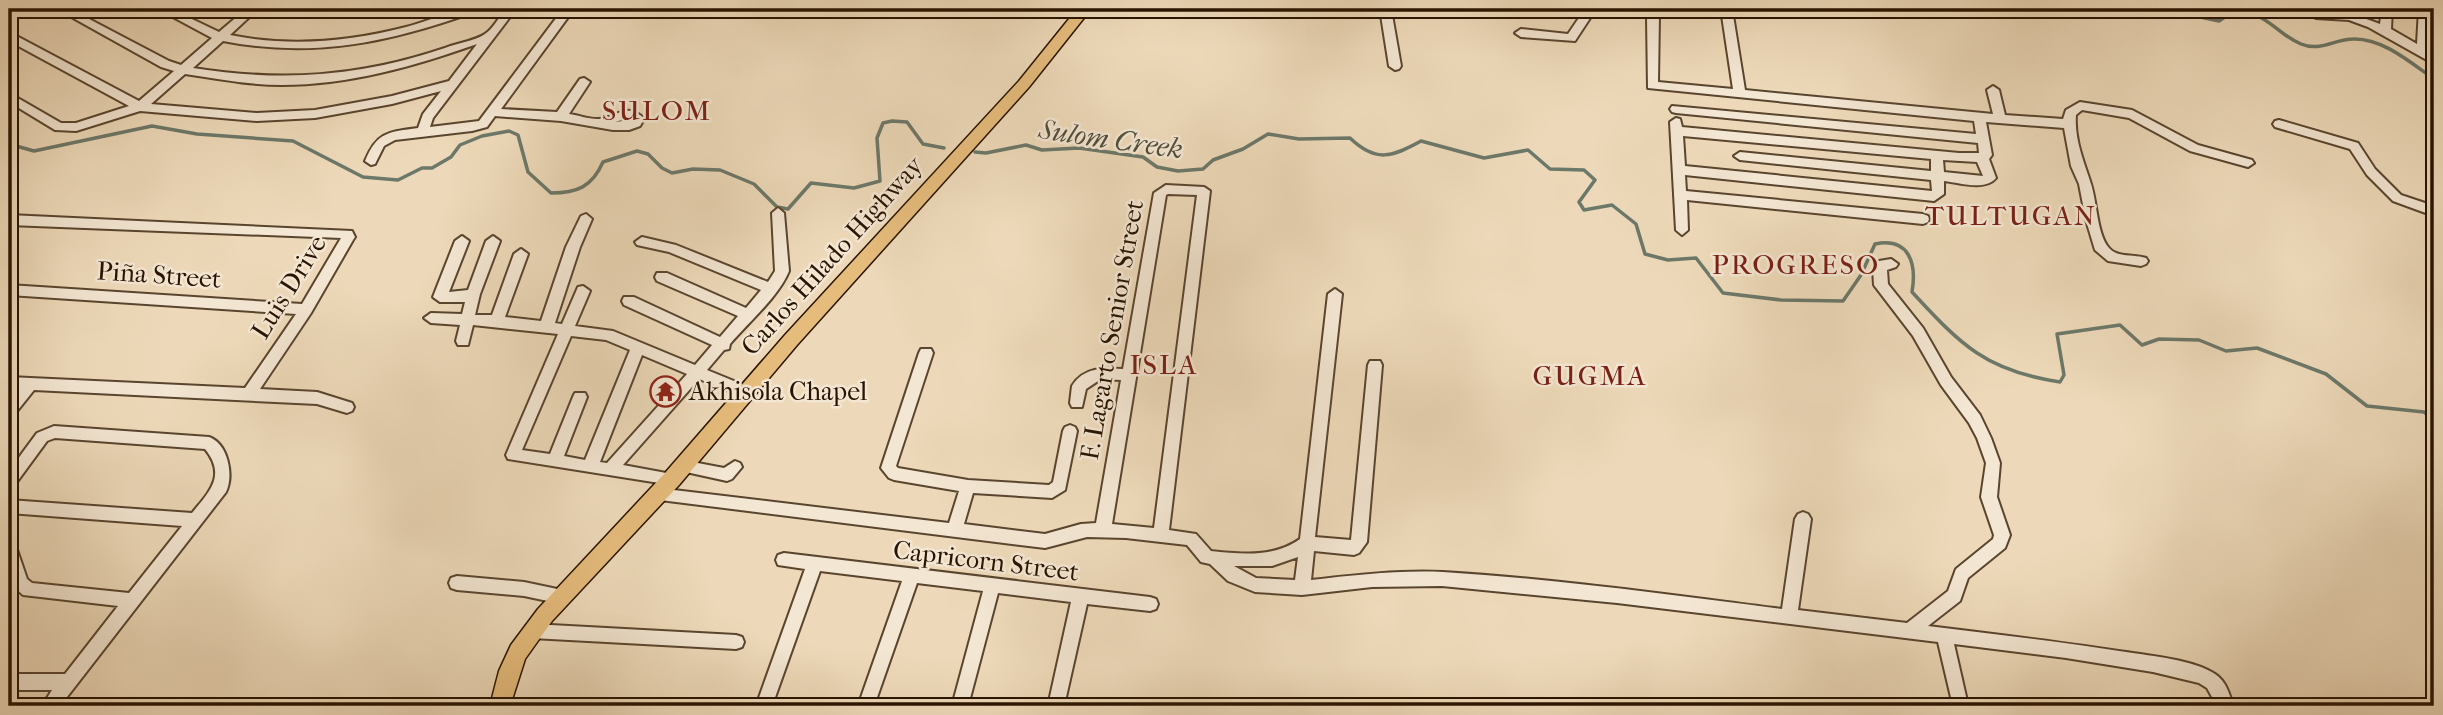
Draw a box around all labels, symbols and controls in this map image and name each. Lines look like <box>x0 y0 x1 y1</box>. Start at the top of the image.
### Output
district label: SULOM <box>602 94 712 127</box>
water label: Sulom Creek <box>1036 112 1185 165</box>
street label: Carlos Hilado Highway <box>735 149 930 362</box>
street label: F. Lagarto Senior Street <box>1074 197 1150 462</box>
district label: TULTUGAN <box>1925 199 2097 232</box>
street label: Luis Drive <box>245 229 333 345</box>
district label: PROGRESO <box>1712 248 1880 281</box>
street label: Piña Street <box>96 255 223 295</box>
district label: ISLA <box>1130 348 1198 381</box>
district label: GUGMA <box>1533 359 1647 392</box>
temple icon: Akhisola Chapel <box>649 374 683 408</box>
place label: Akhisola Chapel <box>688 376 867 407</box>
street label: Capricorn Street <box>891 534 1081 588</box>

